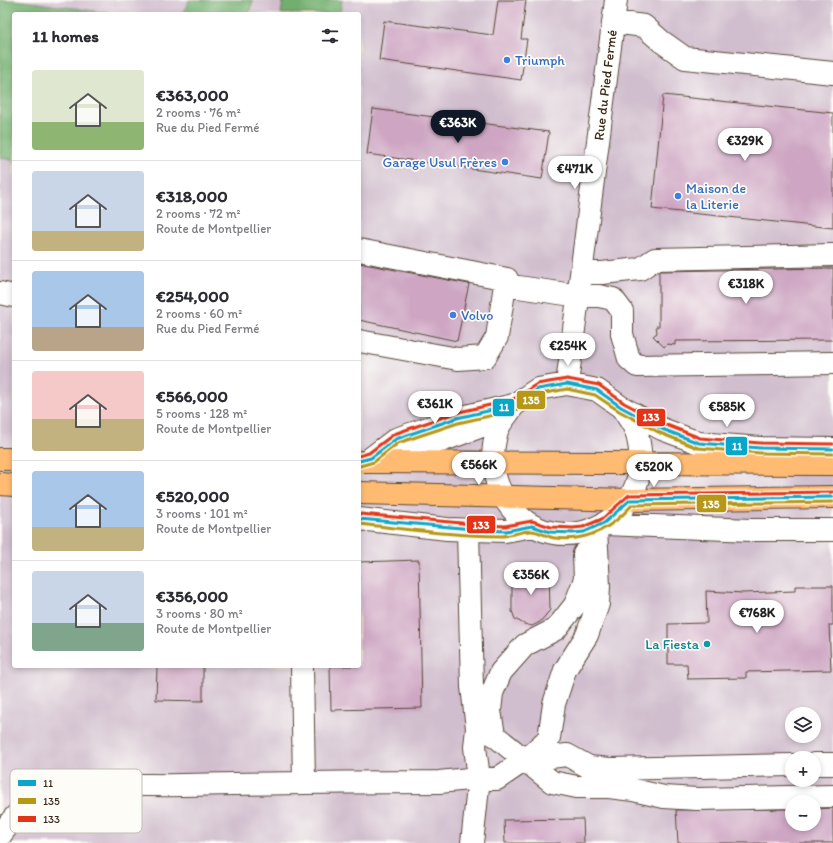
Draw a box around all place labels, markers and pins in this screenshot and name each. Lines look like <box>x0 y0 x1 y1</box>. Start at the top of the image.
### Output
place label: Triumph <box>515 52 565 69</box>
marker: Triumph <box>502 55 512 65</box>
pin: €363K <box>430 110 486 144</box>
pin: €329K <box>717 128 773 162</box>
place label: Garage Usul Frères <box>383 154 497 171</box>
pin: €471K <box>547 156 603 190</box>
marker: Garage Usul Frères <box>500 157 510 167</box>
place label: Maison de la Literie <box>686 180 746 213</box>
marker: Maison de la Literie <box>673 191 683 201</box>
pin: €318K <box>718 271 774 305</box>
place label: Volvo <box>461 307 493 324</box>
marker: Volvo <box>448 310 458 320</box>
pin: €254K <box>540 333 596 367</box>
pin: €361K <box>407 391 463 425</box>
pin: €585K <box>699 394 755 428</box>
pin: €566K <box>451 452 507 486</box>
pin: €520K <box>626 454 682 488</box>
pin: €356K <box>503 562 559 596</box>
pin: €768K <box>729 600 785 634</box>
place label: La Fiesta <box>645 636 700 653</box>
marker: La Fiesta <box>702 639 712 649</box>

